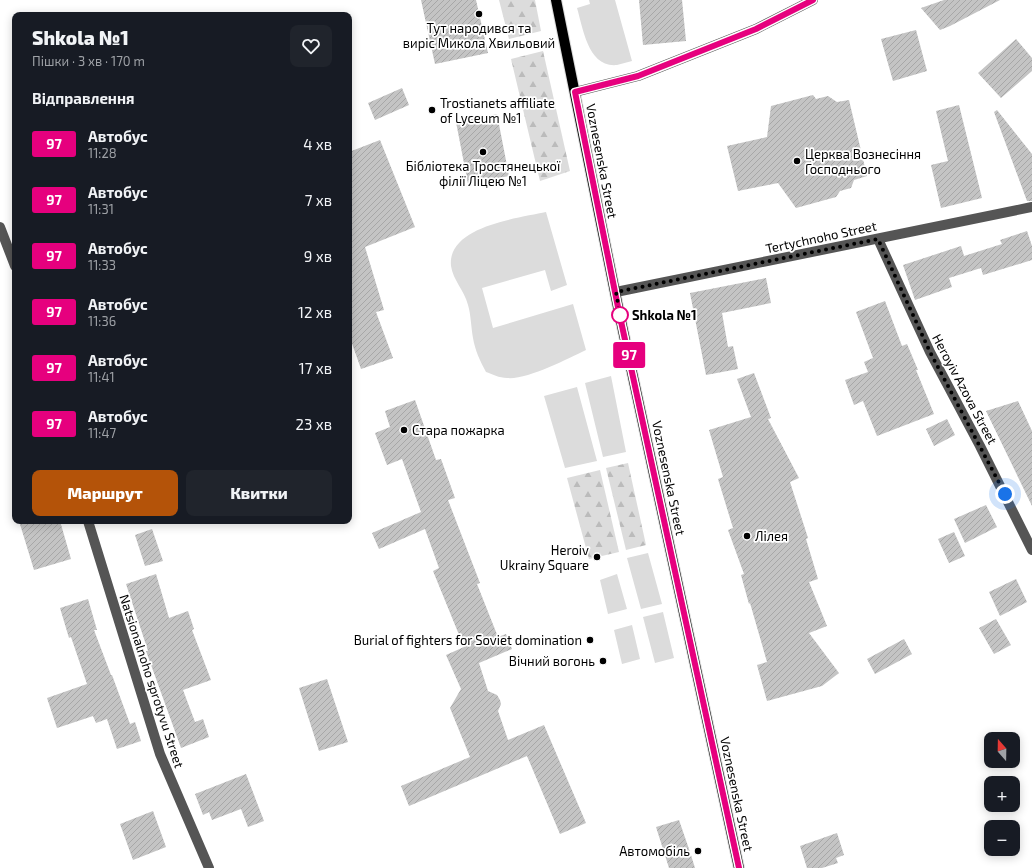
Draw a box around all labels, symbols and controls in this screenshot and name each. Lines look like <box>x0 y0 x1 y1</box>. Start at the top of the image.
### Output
marker: Тут народився та виріс Микола Хвильовий <box>474 9 484 19</box>
place label: Тут народився та виріс Микола Хвильовий <box>403 20 555 51</box>
button: heart <box>290 25 332 67</box>
text: Shkola №1 <box>32 26 129 49</box>
text: Пішки · 3 хв · 170 m <box>32 53 145 69</box>
text: Відправлення <box>32 89 134 107</box>
place label: Trostianets affiliate of Lyceum №1 <box>440 95 555 126</box>
street label: Voznesenska Street <box>583 102 621 220</box>
marker: Trostianets affiliate of Lyceum №1 <box>427 105 437 115</box>
text: Автобус <box>88 127 148 145</box>
text: 97 <box>46 135 62 152</box>
text: 4 хв <box>303 135 332 153</box>
text: 11:28 <box>88 145 117 161</box>
place label: Церква Вознесіння Господнього <box>805 146 921 177</box>
marker: Бібліотека Тростянецької філії Ліцею №1 <box>478 147 488 157</box>
marker: Церква Вознесіння Господнього <box>792 156 802 166</box>
place label: Бібліотека Тростянецької філії Ліцею №1 <box>406 158 561 189</box>
text: Автобус <box>88 183 148 201</box>
text: 97 <box>46 191 62 208</box>
text: 7 хв <box>305 191 332 209</box>
text: 11:31 <box>88 201 114 217</box>
street label: Tertychnoho Street <box>764 217 878 257</box>
text: Автобус <box>88 239 148 257</box>
text: 97 <box>46 247 62 264</box>
text: 9 хв <box>304 247 332 265</box>
text: 11:33 <box>88 257 116 273</box>
text: Автобус <box>88 295 148 313</box>
text: 97 <box>46 303 62 320</box>
text: 12 хв <box>298 303 332 321</box>
marker: Shkola №1 <box>611 306 629 324</box>
place label: Shkola №1 <box>632 307 697 323</box>
text: 11:36 <box>88 313 116 329</box>
street label: Heroyiv Azova Street <box>929 331 1001 447</box>
line badge: 97 <box>611 342 647 368</box>
text: 97 <box>621 346 637 363</box>
text: Автобус <box>88 351 148 369</box>
text: 97 <box>46 359 62 376</box>
text: 17 хв <box>299 359 332 377</box>
text: 11:41 <box>88 369 115 385</box>
text: Автобус <box>88 407 148 425</box>
text: 97 <box>46 415 62 432</box>
text: 23 хв <box>296 415 332 433</box>
street label: Voznesenska Street <box>649 419 689 537</box>
place label: Стара пожарка <box>412 422 505 438</box>
text: 11:47 <box>88 425 116 441</box>
marker: Стара пожарка <box>399 425 409 435</box>
button: Маршрут <box>32 470 178 516</box>
button: Квитки <box>186 470 332 516</box>
your location <box>995 484 1015 504</box>
place label: Лілея <box>755 528 788 544</box>
marker: Лілея <box>742 531 752 541</box>
place label: Heroiv Ukrainy Square <box>500 542 589 573</box>
marker: Heroiv Ukrainy Square <box>592 552 602 562</box>
street label: Natsionalnoho sprotyvu Street <box>116 592 188 770</box>
place label: Burial of fighters for Soviet domination <box>354 632 582 648</box>
marker: Burial of fighters for Soviet domination <box>585 635 595 645</box>
place label: Вічний вогонь <box>509 653 595 669</box>
marker: Вічний вогонь <box>598 656 608 666</box>
north arrow <box>984 732 1020 768</box>
map controls <box>984 732 1020 856</box>
street label: Voznesenska Street <box>717 735 757 853</box>
button: + <box>984 776 1020 812</box>
button: − <box>984 820 1020 856</box>
place label: Автомобіль <box>619 843 690 859</box>
marker: Автомобіль <box>693 846 703 856</box>

